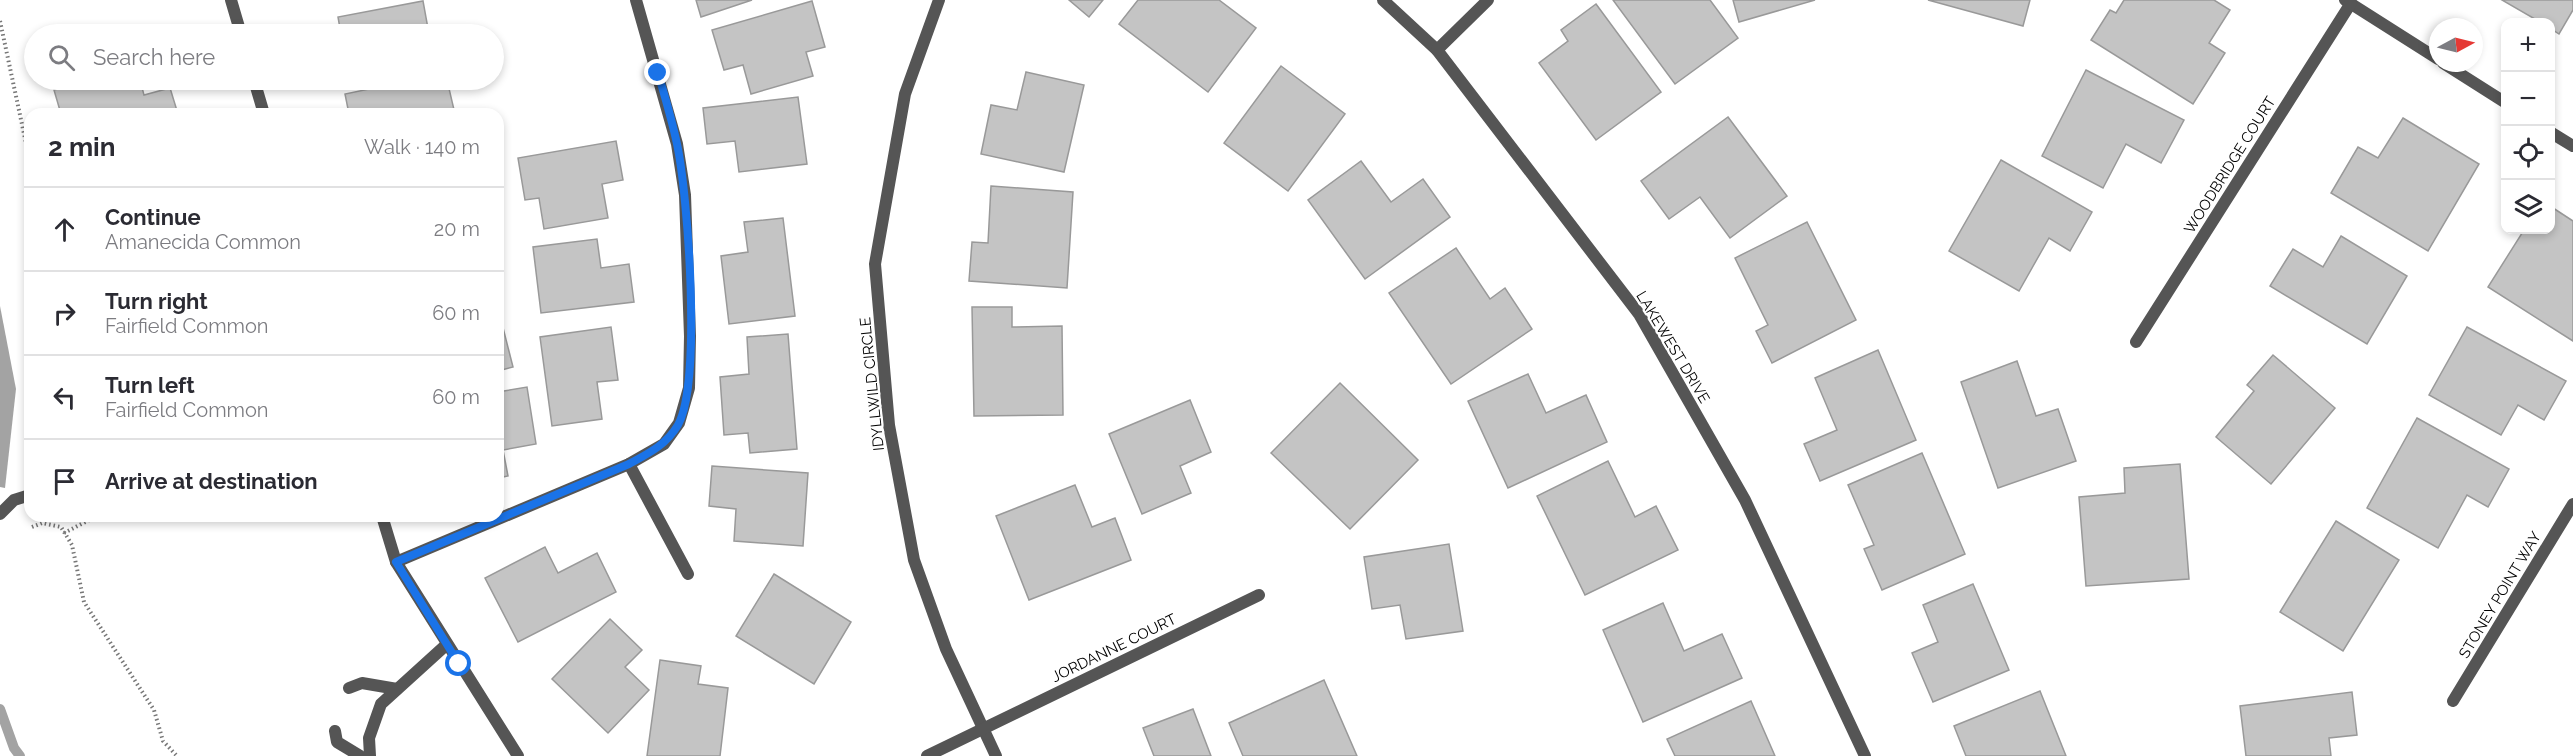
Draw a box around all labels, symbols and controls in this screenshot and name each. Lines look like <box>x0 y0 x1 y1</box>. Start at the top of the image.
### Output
north arrow <box>2429 18 2483 72</box>
map controls <box>2501 18 2555 234</box>
button: + <box>2501 18 2555 72</box>
search box <box>24 24 504 90</box>
icon: search <box>45 41 78 74</box>
text: Search here <box>93 44 215 70</box>
route end <box>644 59 670 85</box>
button: − <box>2501 72 2555 126</box>
street label: WOODBRIDGE COURT <box>2180 93 2280 237</box>
button: locate <box>2501 126 2555 180</box>
text: 2 min <box>48 132 115 162</box>
text: Walk · 140 m <box>364 135 480 159</box>
button: layers <box>2501 180 2555 234</box>
text: Continue <box>105 204 201 230</box>
icon: ahead <box>48 213 81 246</box>
text: 20 m <box>434 217 480 241</box>
text: Amanecida Common <box>105 230 301 254</box>
text: Turn right <box>105 288 208 314</box>
street label: LAKEWEST DRIVE <box>1632 288 1714 406</box>
icon: right <box>48 297 81 330</box>
text: 60 m <box>432 301 480 325</box>
text: Fairfield Common <box>105 314 269 338</box>
street label: IDYLLWILD CIRCLE <box>856 316 888 452</box>
text: Turn left <box>105 372 195 398</box>
icon: left <box>48 381 81 414</box>
text: 60 m <box>432 385 480 409</box>
text: Fairfield Common <box>105 398 269 422</box>
icon: arrive <box>48 465 81 498</box>
text: Arrive at destination <box>105 468 318 494</box>
street label: STONEY POINT WAY <box>2455 528 2545 661</box>
street label: JORDANNE COURT <box>1049 610 1179 686</box>
route start <box>445 650 471 676</box>

